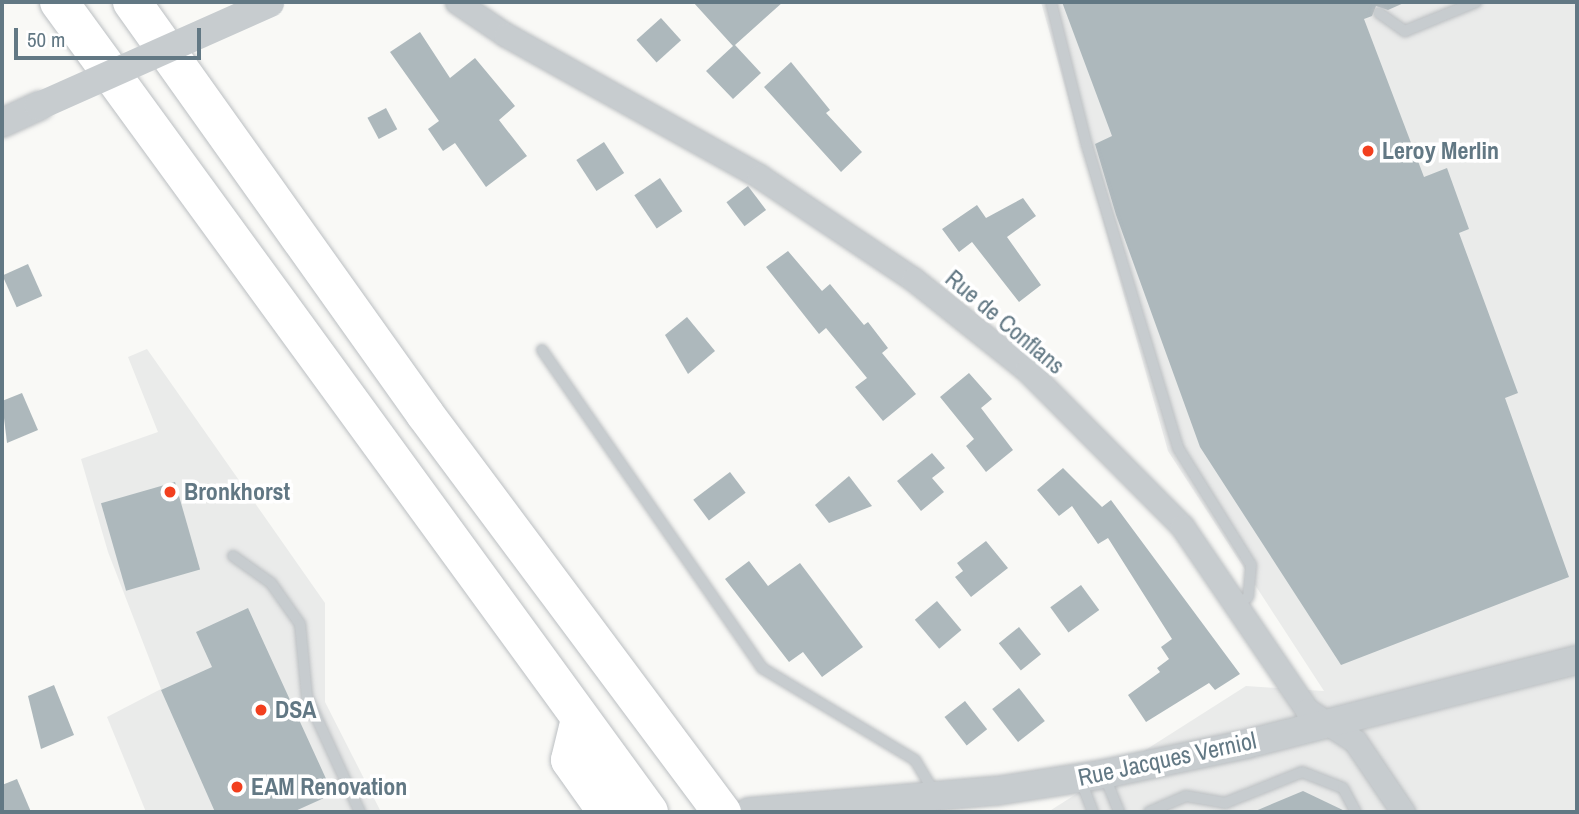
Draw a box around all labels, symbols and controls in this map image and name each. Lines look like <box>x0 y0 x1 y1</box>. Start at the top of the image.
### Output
scale bar <box>18 14 205 58</box>
text: 50 m <box>27 25 65 54</box>
place label: Leroy Merlin <box>1382 137 1499 165</box>
marker: Leroy Merlin <box>1360 143 1376 159</box>
street label: Rue de Conflans <box>940 264 1070 380</box>
place label: Bronkhorst <box>184 478 290 506</box>
marker: Bronkhorst <box>162 484 178 500</box>
place label: DSA <box>275 696 317 724</box>
marker: DSA <box>253 702 269 718</box>
street label: Rue Jacques Verniol <box>1075 726 1259 792</box>
place label: EAM Renovation <box>251 773 407 801</box>
marker: EAM Renovation <box>229 779 245 795</box>

